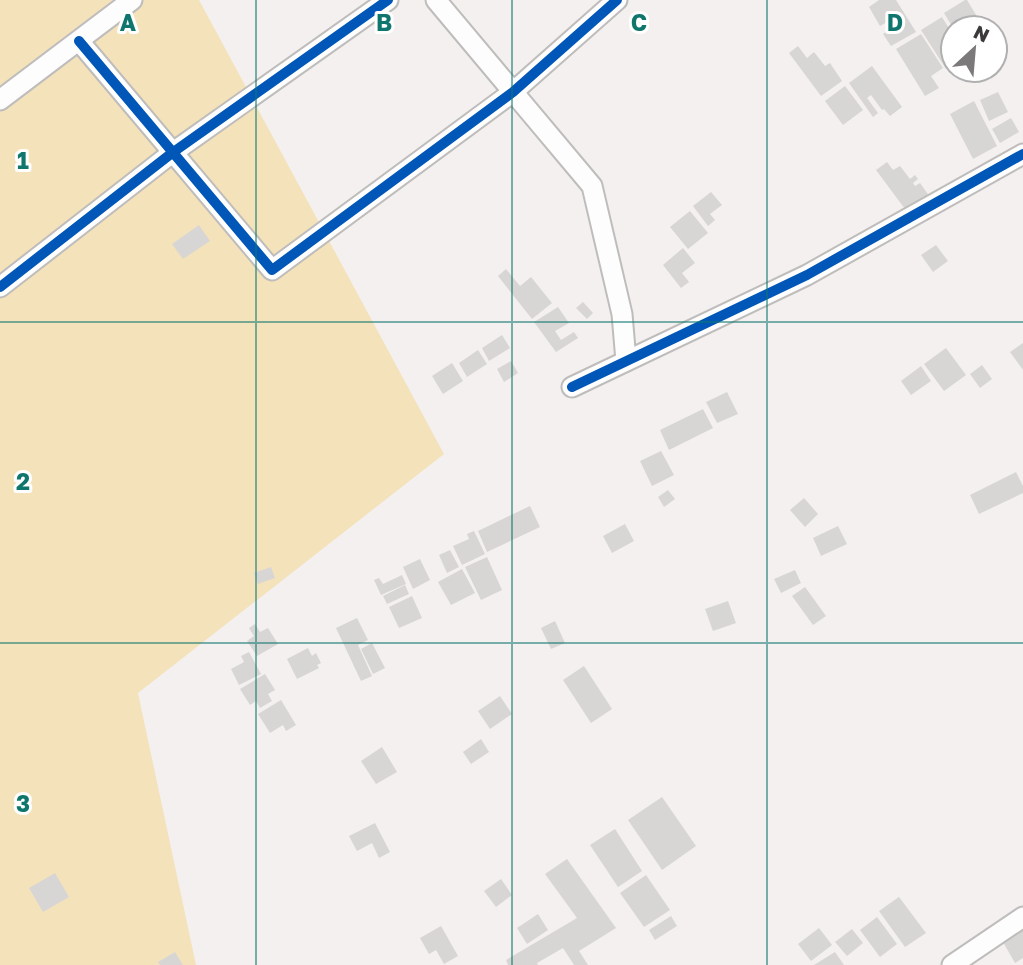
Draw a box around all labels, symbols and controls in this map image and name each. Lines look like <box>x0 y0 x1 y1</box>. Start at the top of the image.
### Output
text: A <box>120 8 137 36</box>
text: B <box>376 8 392 36</box>
text: C <box>631 8 647 36</box>
text: D <box>887 8 903 36</box>
north arrow <box>939 14 1009 84</box>
text: N <box>970 20 993 47</box>
text: 1 <box>17 146 29 174</box>
text: 2 <box>16 467 30 495</box>
text: 3 <box>16 789 30 817</box>

